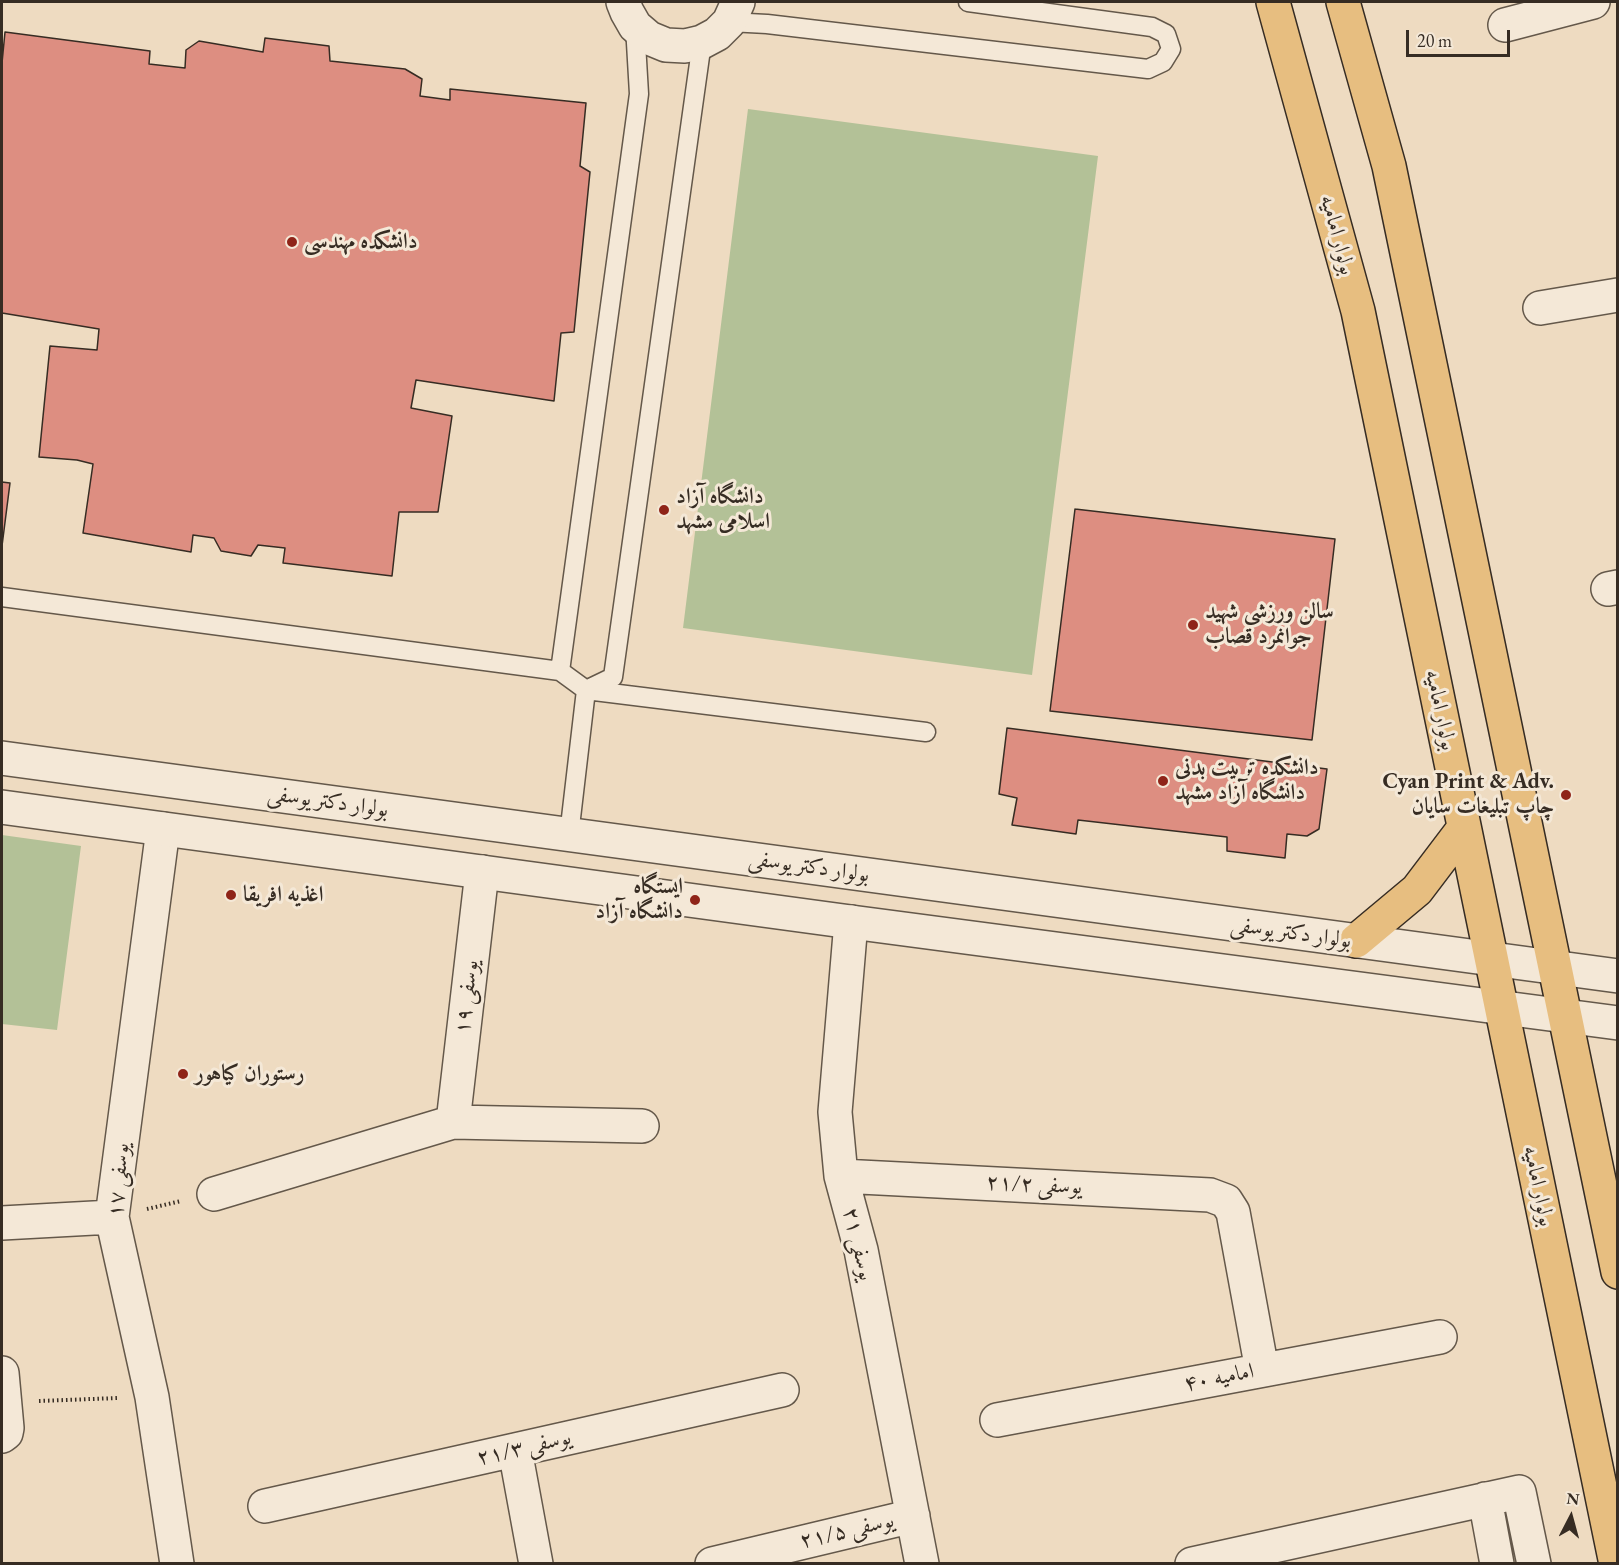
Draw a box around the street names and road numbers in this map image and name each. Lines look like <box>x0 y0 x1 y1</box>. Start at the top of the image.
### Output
street label: بولوار امامیه <box>1314 192 1360 278</box>
street label: بولوار امامیه <box>1419 667 1461 753</box>
street label: بولوار دکتر یوسفی <box>266 780 390 824</box>
street label: بولوار دکتر یوسفی <box>747 845 871 889</box>
street label: بولوار دکتر یوسفی <box>1229 911 1353 955</box>
street label: یوسفی ۱۹ <box>449 959 485 1035</box>
street label: یوسفی ۱۷ <box>103 1142 135 1218</box>
street label: بولوار امامیه <box>1517 1143 1559 1229</box>
street label: یوسفی ۲۱/۲ <box>985 1169 1083 1201</box>
street label: یوسفی ۲۱ <box>837 1205 879 1283</box>
street label: امامیه ۴۰ <box>1182 1358 1256 1398</box>
street label: یوسفی ۲۱/۳ <box>474 1424 574 1472</box>
street label: یوسفی ۲۱/۵ <box>797 1507 897 1555</box>

